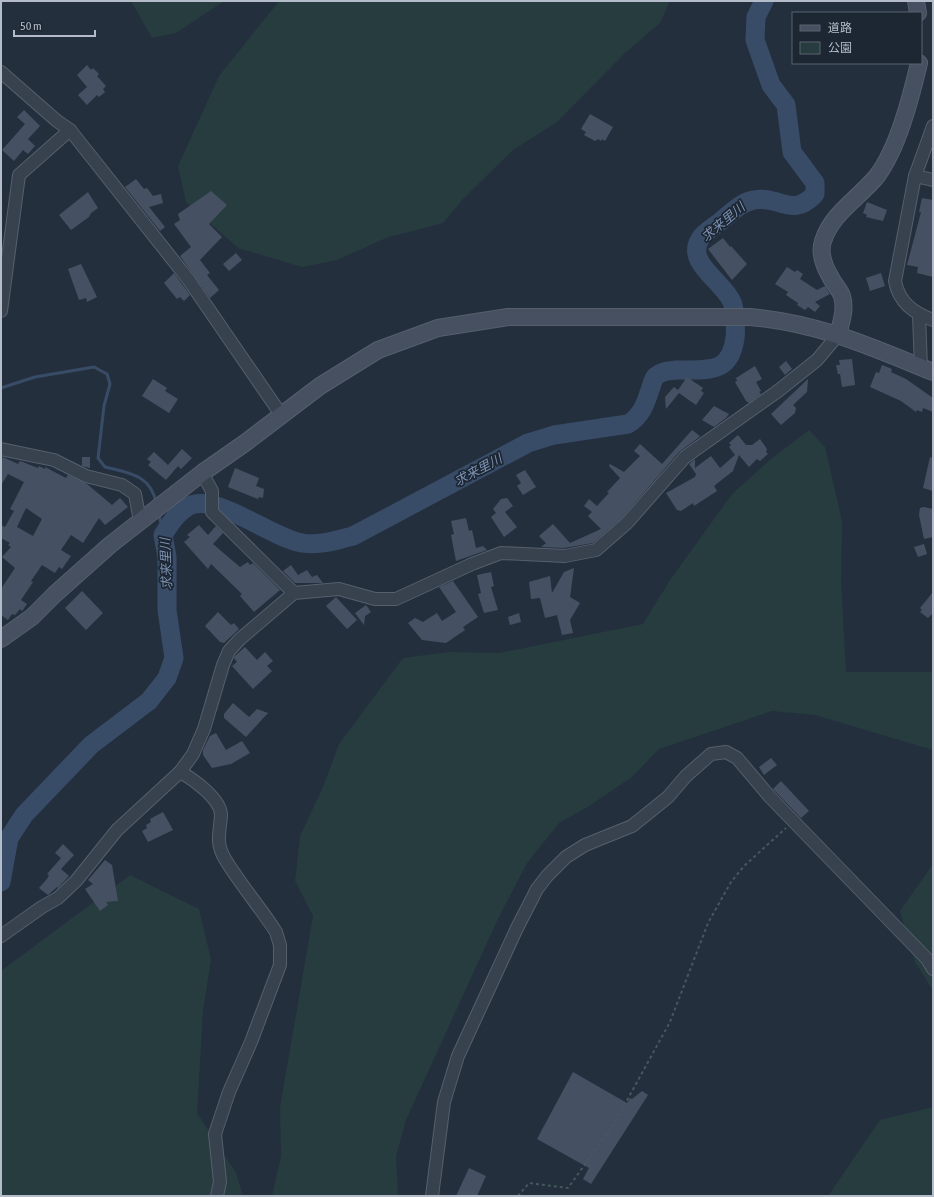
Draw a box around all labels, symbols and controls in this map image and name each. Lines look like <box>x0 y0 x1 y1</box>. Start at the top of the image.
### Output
scale bar <box>14 12 95 38</box>
legend <box>792 12 922 64</box>
text: 50 m <box>20 19 42 33</box>
text: 道路 <box>828 21 852 35</box>
text: 公園 <box>828 41 852 55</box>
water label: 求来里川 <box>698 198 749 244</box>
water label: 求来里川 <box>452 450 506 489</box>
water label: 求来里川 <box>158 536 174 590</box>

